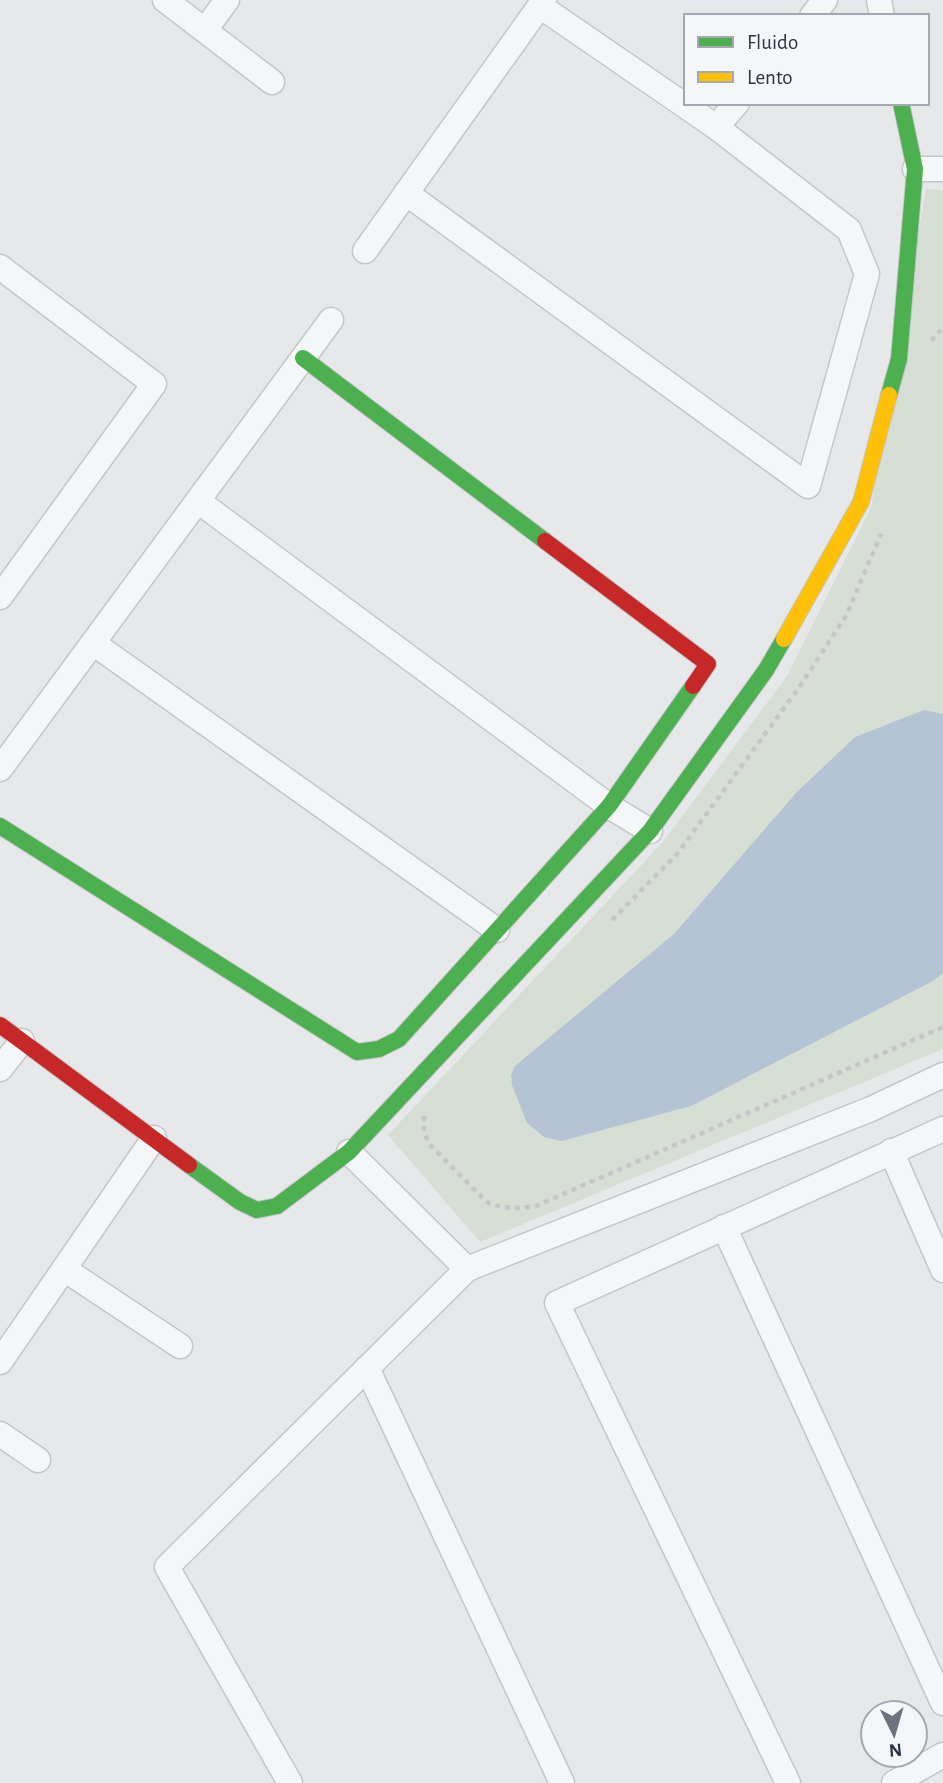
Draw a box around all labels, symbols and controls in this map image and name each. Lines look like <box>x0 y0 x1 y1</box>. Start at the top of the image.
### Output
legend <box>684 14 929 105</box>
text: Fluido <box>747 32 798 53</box>
text: Lento <box>747 67 793 88</box>
north arrow <box>859 1699 929 1769</box>
text: N <box>888 1739 903 1759</box>

